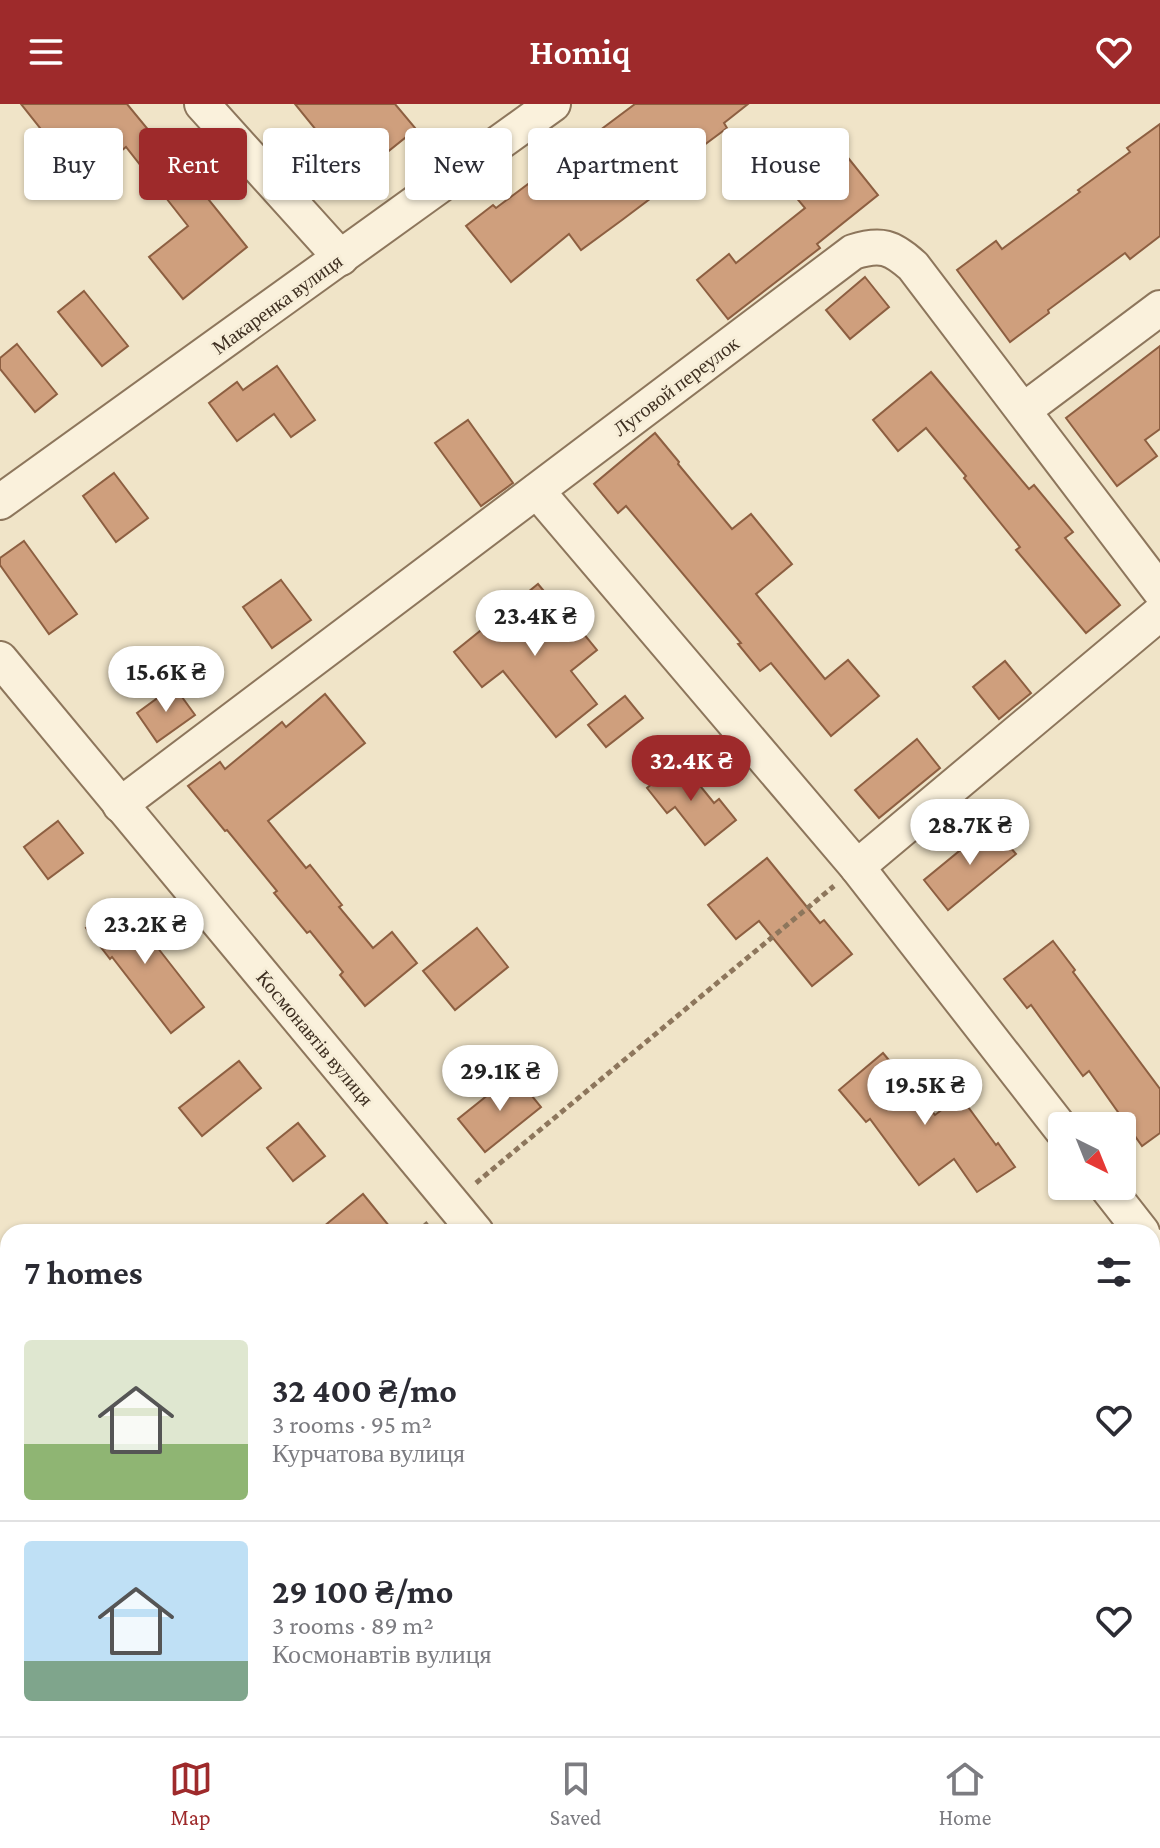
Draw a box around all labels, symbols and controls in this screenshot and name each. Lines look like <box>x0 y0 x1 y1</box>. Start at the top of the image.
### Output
icon: menu <box>24 30 68 74</box>
icon: heart <box>1092 30 1136 74</box>
text: Homiq <box>529 32 631 72</box>
chip: Buy <box>24 128 123 200</box>
chip: Rent <box>139 128 247 200</box>
chip: Filters <box>263 128 389 200</box>
chip: New <box>405 128 512 200</box>
chip: Apartment <box>528 128 706 200</box>
chip: House <box>722 128 849 200</box>
street label: Макаренка вулиця <box>208 250 347 359</box>
street label: Луговой переулок <box>609 332 744 441</box>
pin: 23.4K ₴ <box>461 590 609 658</box>
text: 23.4K ₴ <box>494 601 576 630</box>
pin: 15.6K ₴ <box>92 646 240 714</box>
text: 15.6K ₴ <box>126 657 206 686</box>
pin: 32.4K ₴ <box>617 735 765 803</box>
text: 32.4K ₴ <box>650 746 732 775</box>
pin: 28.7K ₴ <box>896 799 1044 867</box>
text: 28.7K ₴ <box>928 810 1012 839</box>
pin: 23.2K ₴ <box>71 898 219 966</box>
text: 23.2K ₴ <box>104 909 186 938</box>
street label: Космонавтів вулиця <box>252 966 378 1110</box>
pin: 29.1K ₴ <box>426 1045 574 1113</box>
text: 29.1K ₴ <box>460 1056 540 1085</box>
pin: 19.5K ₴ <box>851 1059 999 1127</box>
text: 19.5K ₴ <box>885 1070 965 1099</box>
north arrow <box>1048 1112 1136 1200</box>
map controls <box>1048 1112 1136 1200</box>
icon: filters <box>1092 1250 1136 1294</box>
text: 7 homes <box>24 1254 143 1291</box>
icon: home <box>88 1372 184 1468</box>
text: 32 400 ₴/mo <box>272 1372 457 1409</box>
icon: heart <box>1092 1398 1136 1442</box>
text: 3 rooms · 95 m² <box>272 1410 432 1439</box>
text: Курчатова вулиця <box>272 1439 465 1468</box>
icon: home <box>88 1573 184 1669</box>
text: 29 100 ₴/mo <box>272 1573 453 1610</box>
icon: heart <box>1092 1599 1136 1643</box>
text: 3 rooms · 89 m² <box>272 1611 434 1640</box>
text: Космонавтів вулиця <box>272 1640 492 1669</box>
tab: Map <box>169 1757 213 1830</box>
tab: Saved <box>550 1757 601 1830</box>
tab: Home <box>939 1757 991 1830</box>

